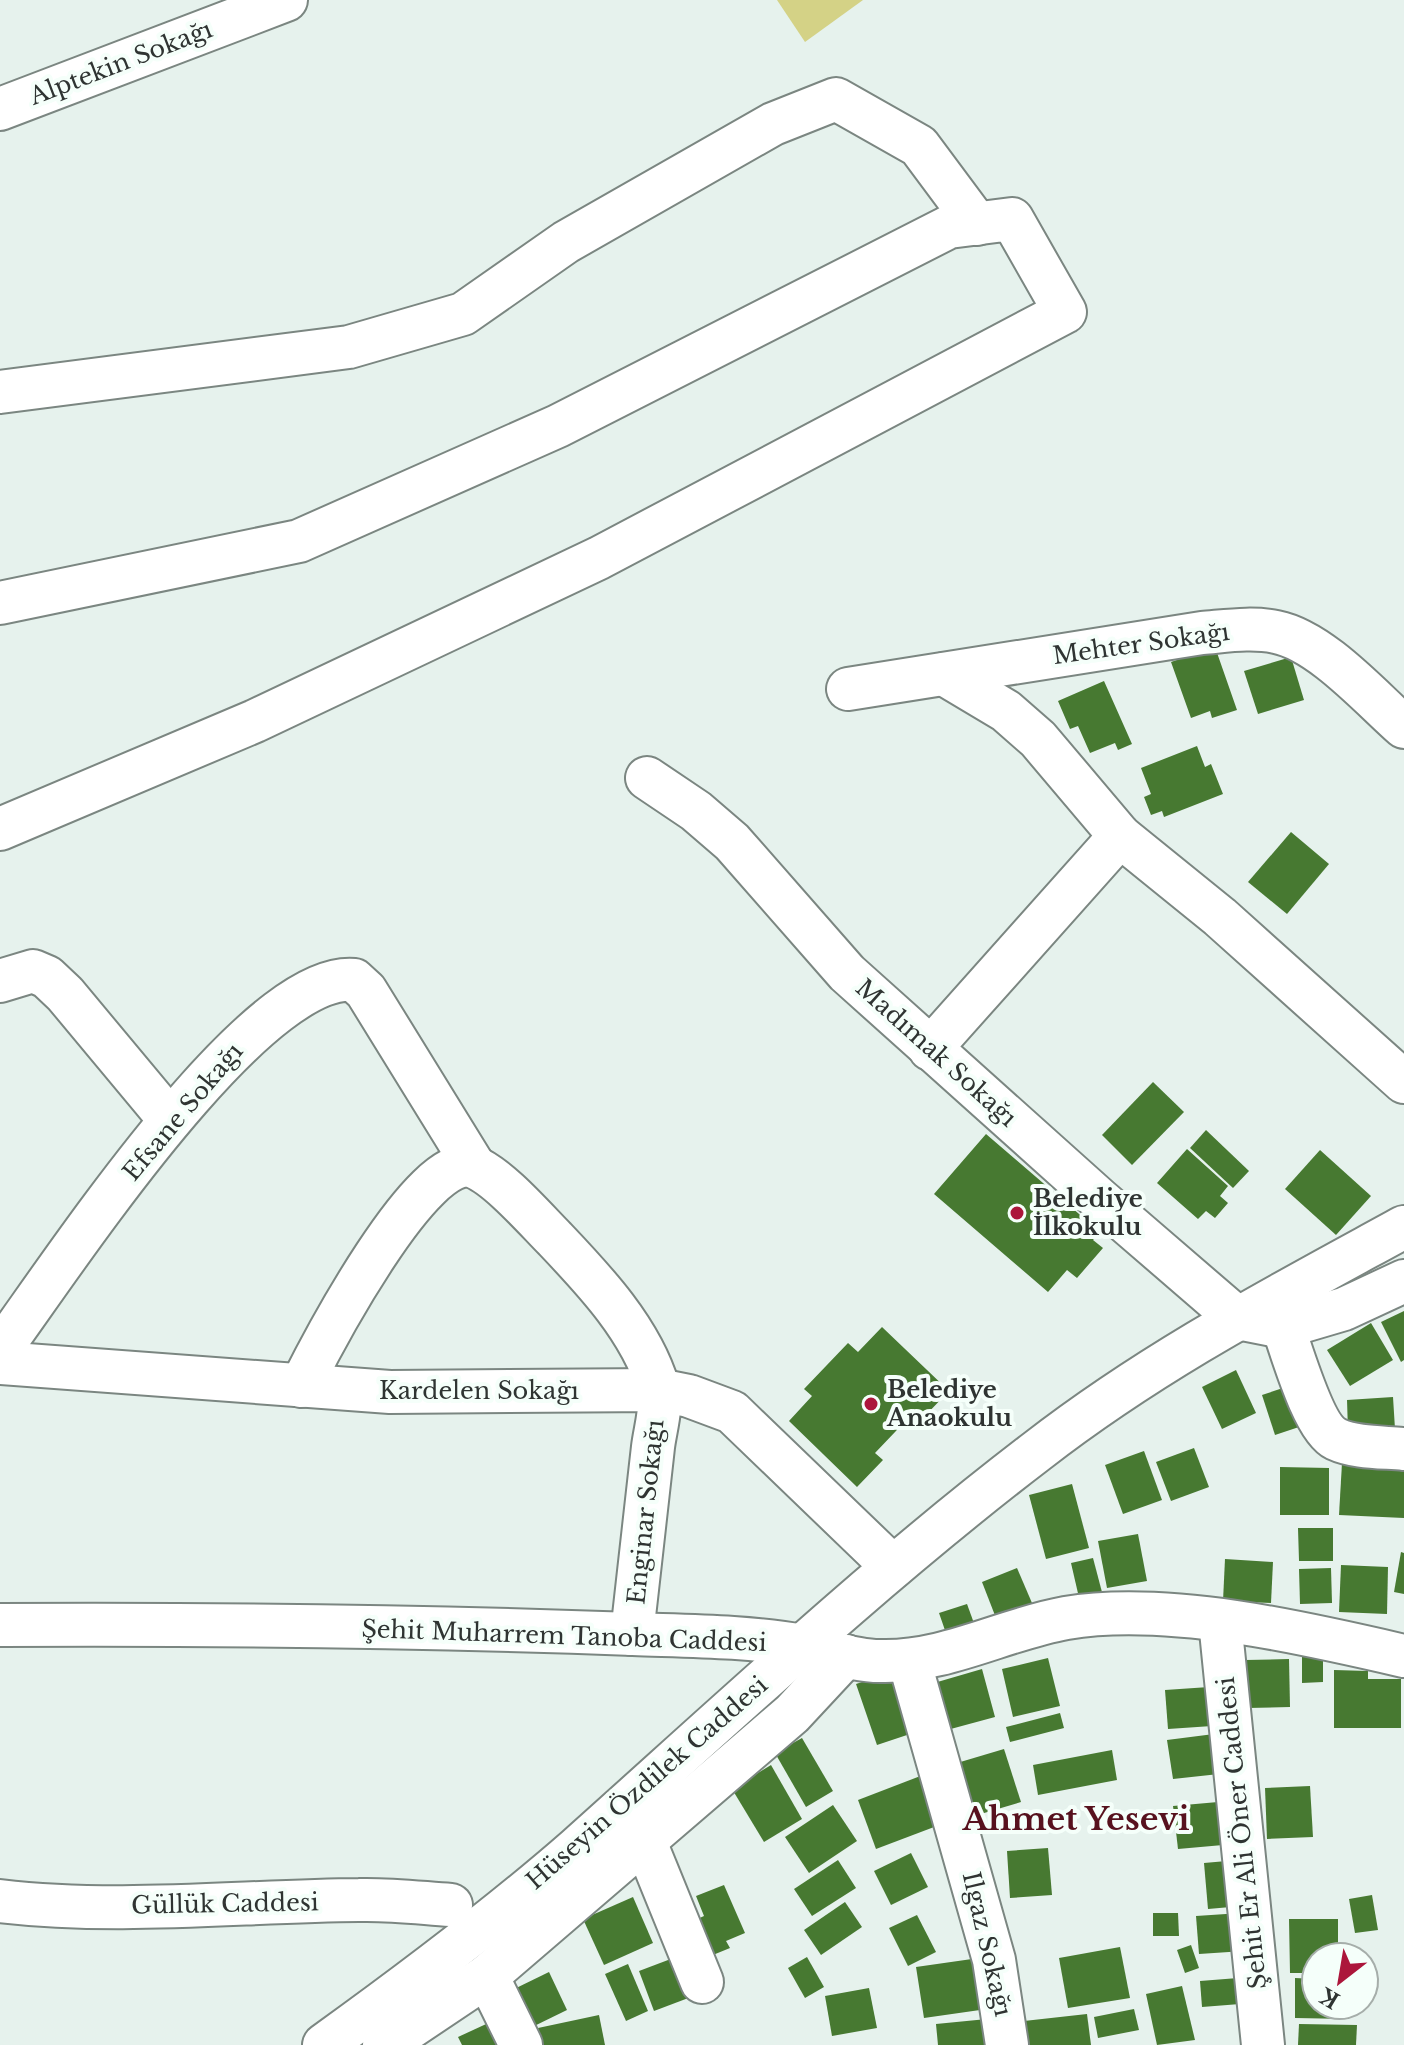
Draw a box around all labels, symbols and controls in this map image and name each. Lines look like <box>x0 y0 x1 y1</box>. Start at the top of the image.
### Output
street label: Alptekin Sokağı <box>24 14 216 111</box>
street label: Mehter Sokağı <box>1051 617 1231 670</box>
street label: Madımak Sokağı <box>850 973 1023 1132</box>
street label: Efsane Sokağı <box>117 1037 249 1186</box>
place label: Belediye İlkokulu <box>1033 1184 1143 1241</box>
marker: Belediye İlkokulu <box>1008 1204 1026 1222</box>
place label: Belediye Anaokulu <box>886 1375 1012 1432</box>
street label: Kardelen Sokağı <box>379 1376 579 1405</box>
marker: Belediye Anaokulu <box>862 1395 880 1413</box>
street label: Enginar Sokağı <box>621 1418 670 1606</box>
street label: Şehit Muharrem Tanoba Caddesi <box>361 1614 767 1657</box>
street label: Hüseyin Özdilek Caddesi <box>520 1670 773 1895</box>
street label: Şehit Er Ali Öner Caddesi <box>1211 1675 1272 1991</box>
district label: Ahmet Yesevi <box>961 1799 1190 1839</box>
street label: Ilgaz Sokağı <box>957 1869 1018 2019</box>
street label: Güllük Caddesi <box>131 1887 319 1920</box>
north arrow <box>1300 1941 1380 2021</box>
text: K <box>1314 1981 1345 2014</box>

